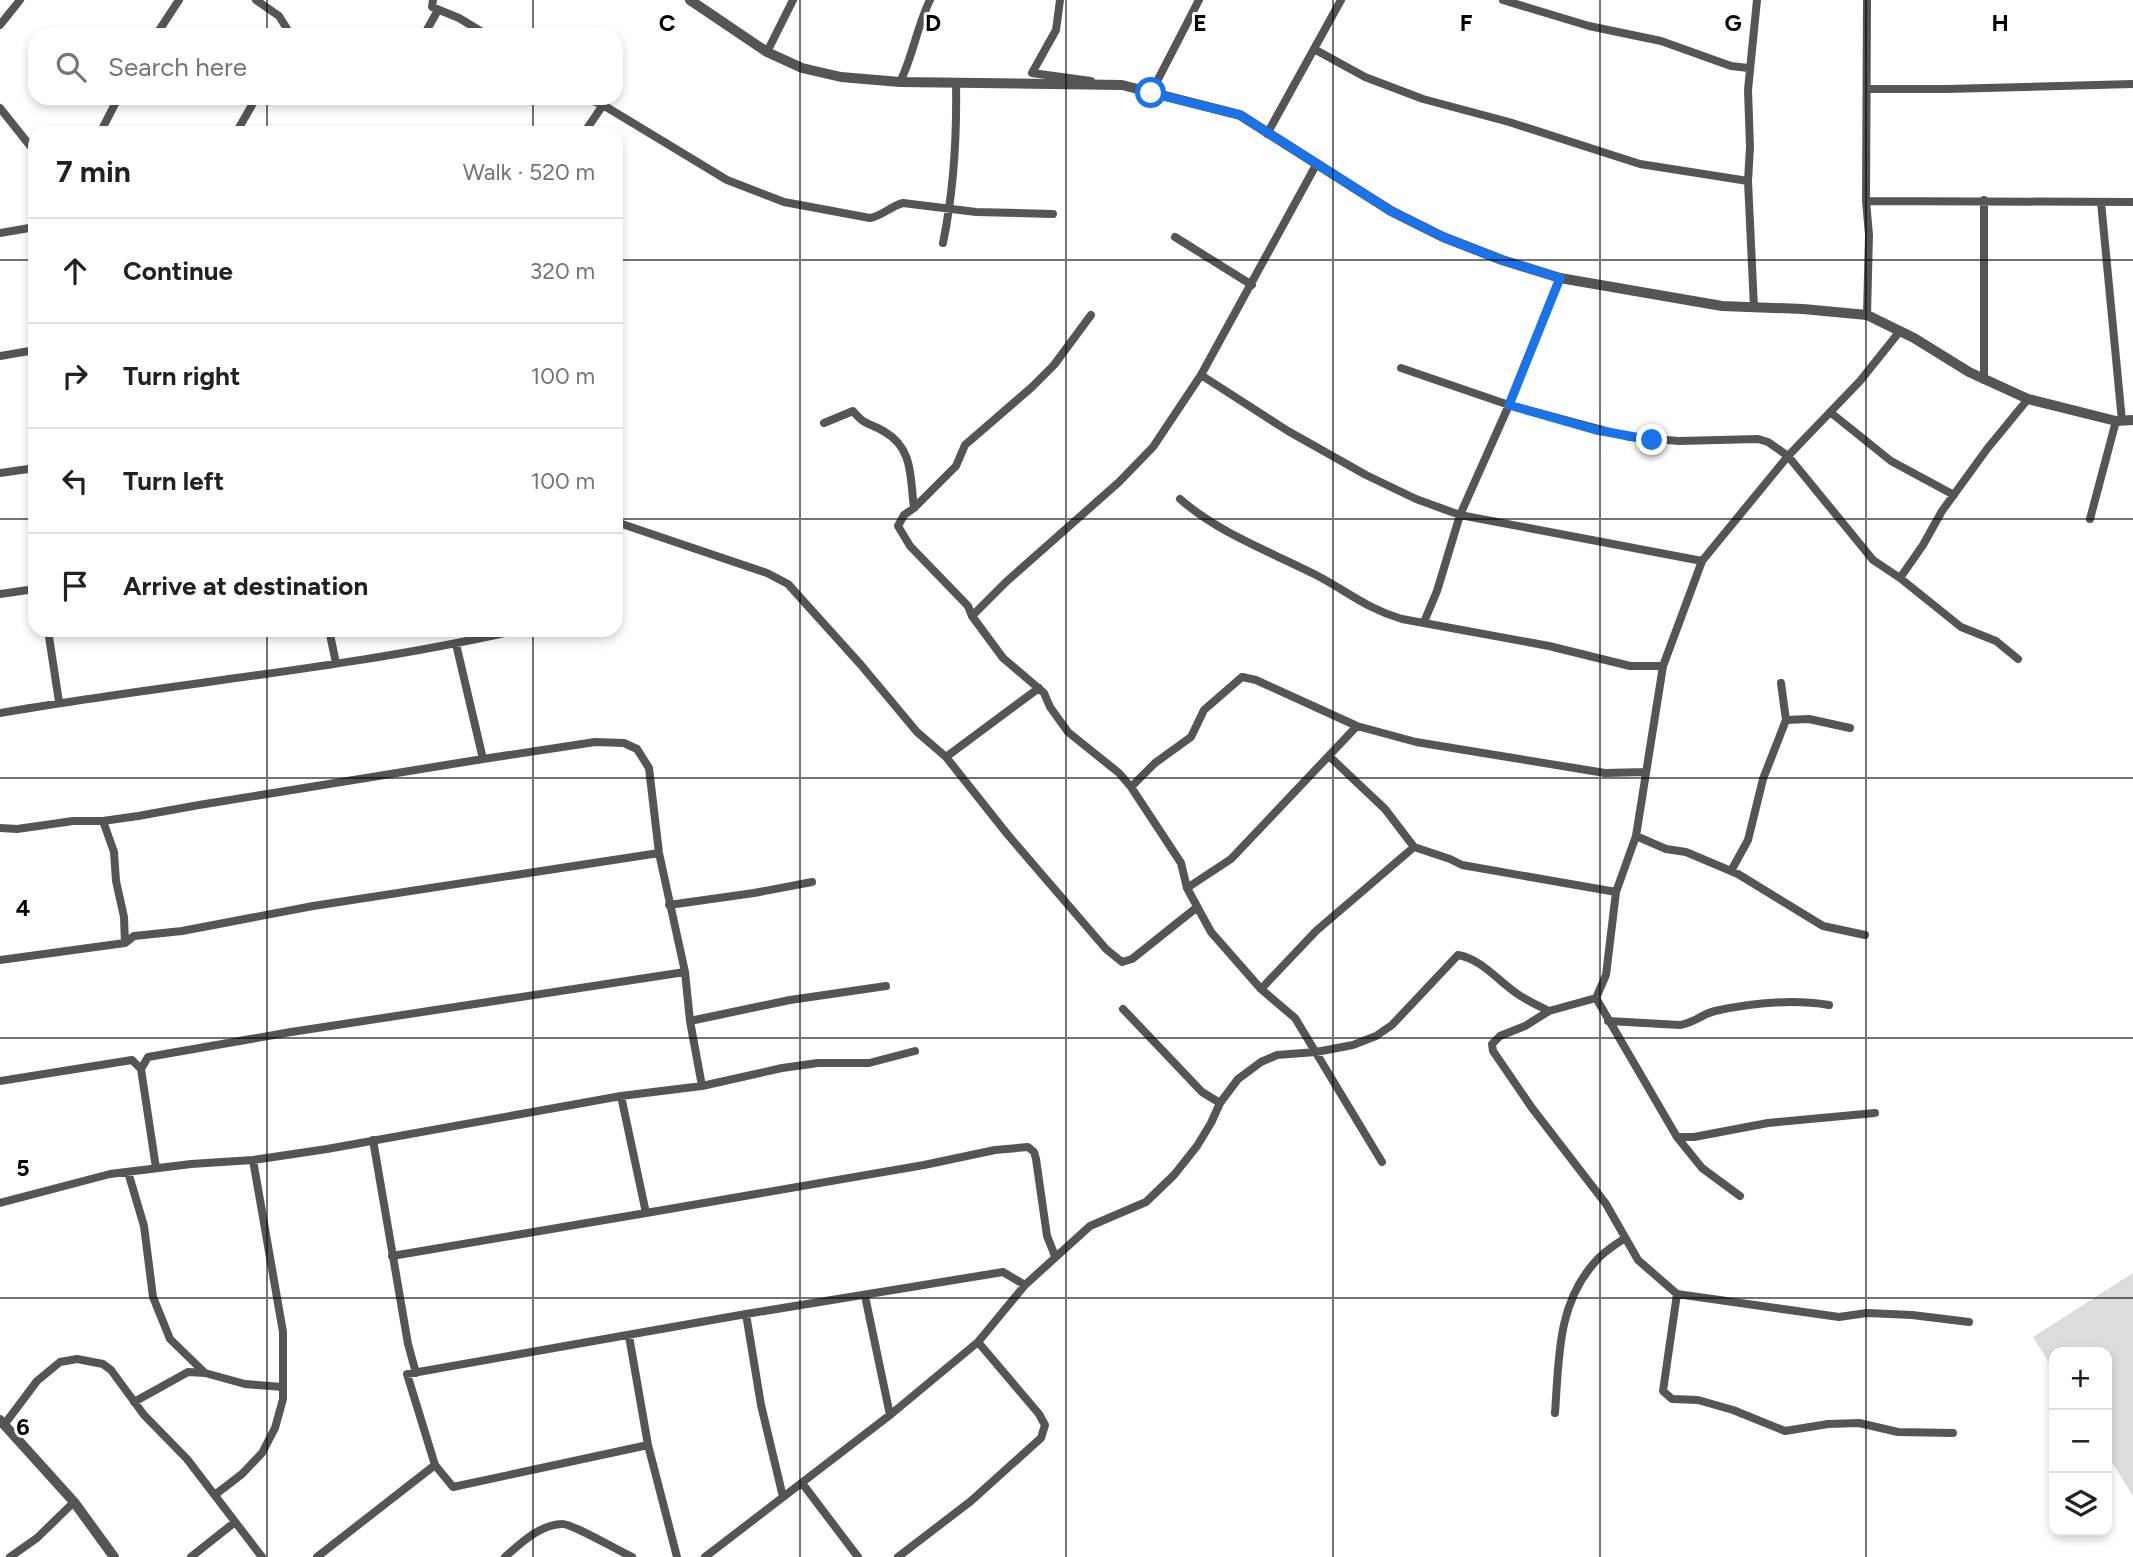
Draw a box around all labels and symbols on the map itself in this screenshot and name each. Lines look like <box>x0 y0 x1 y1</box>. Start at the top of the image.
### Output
text: C <box>659 9 676 37</box>
text: D <box>925 9 941 37</box>
text: E <box>1193 9 1207 37</box>
text: F <box>1460 9 1473 37</box>
text: G <box>1724 9 1742 37</box>
text: H <box>1991 9 2009 37</box>
route start <box>1135 77 1166 108</box>
route end <box>1636 424 1667 455</box>
text: 4 <box>16 894 30 922</box>
text: 5 <box>16 1154 30 1182</box>
text: 6 <box>16 1413 30 1441</box>

